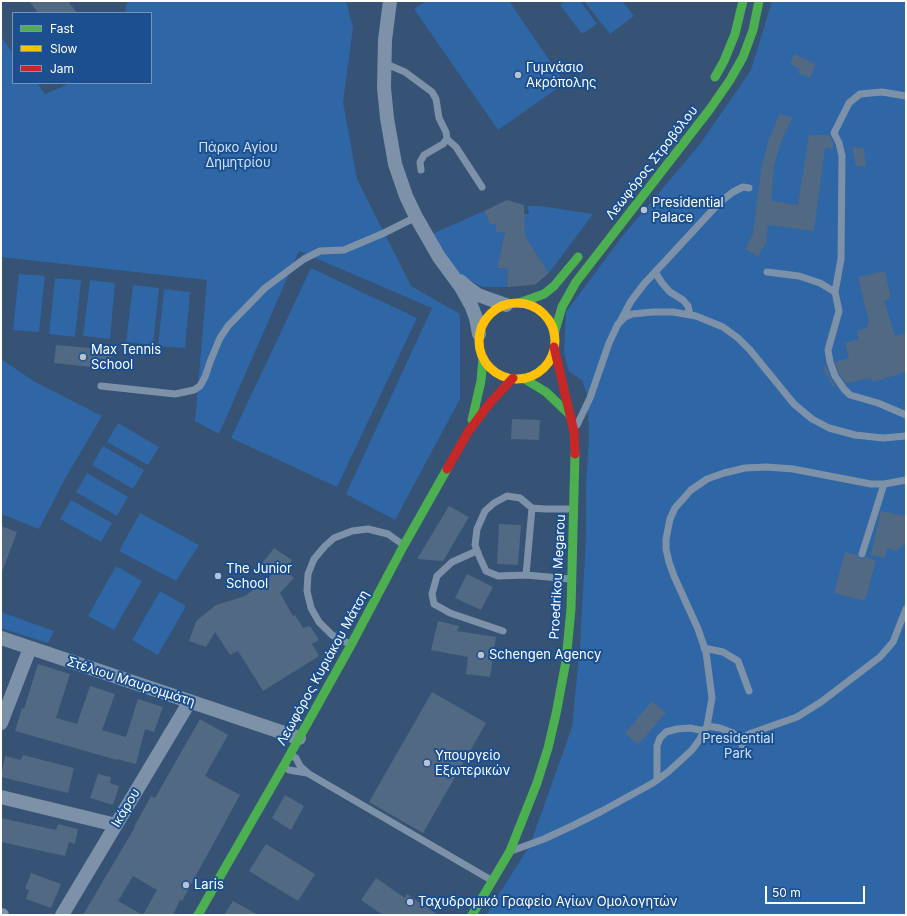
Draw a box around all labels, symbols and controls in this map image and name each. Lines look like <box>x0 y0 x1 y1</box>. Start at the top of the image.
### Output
legend <box>12 12 152 84</box>
text: Fast <box>50 21 74 36</box>
text: Slow <box>50 41 77 56</box>
place label: Γυμνάσιο Ακρόπολης <box>526 60 597 91</box>
text: Jam <box>50 61 74 76</box>
marker: Γυμνάσιο Ακρόπολης <box>513 70 523 80</box>
street label: Λεωφόρος Στροβόλου <box>603 103 701 223</box>
park label: Πάρκο Αγίου Δημητρίου <box>198 140 278 171</box>
place label: Presidential Palace <box>652 195 724 226</box>
marker: Presidential Palace <box>639 205 649 215</box>
place label: Max Tennis School <box>91 342 161 373</box>
marker: Max Tennis School <box>78 352 88 362</box>
street label: Proedrikou Megarou <box>547 514 569 640</box>
place label: The Junior School <box>226 561 292 592</box>
marker: The Junior School <box>213 571 223 581</box>
street label: Λεωφόρος Κυριάκου Μάτση <box>274 588 372 748</box>
place label: Schengen Agency <box>489 647 601 663</box>
marker: Schengen Agency <box>476 650 486 660</box>
street label: Στέλιου Μαυρομμάτη <box>65 654 197 710</box>
park label: Presidential Park <box>702 731 774 762</box>
place label: Υπουργείο Εξωτερικών <box>435 748 510 779</box>
marker: Υπουργείο Εξωτερικών <box>422 758 432 768</box>
street label: Ικάρου <box>108 786 144 830</box>
place label: Laris <box>194 877 224 893</box>
scale bar <box>767 878 867 904</box>
marker: Laris <box>181 880 191 890</box>
text: 50 m <box>772 885 801 900</box>
place label: Ταχυδρομικό Γραφείο Αγίων Ομολογητών <box>418 894 677 910</box>
marker: Ταχυδρομικό Γραφείο Αγίων Ομολογητών <box>405 897 415 907</box>

